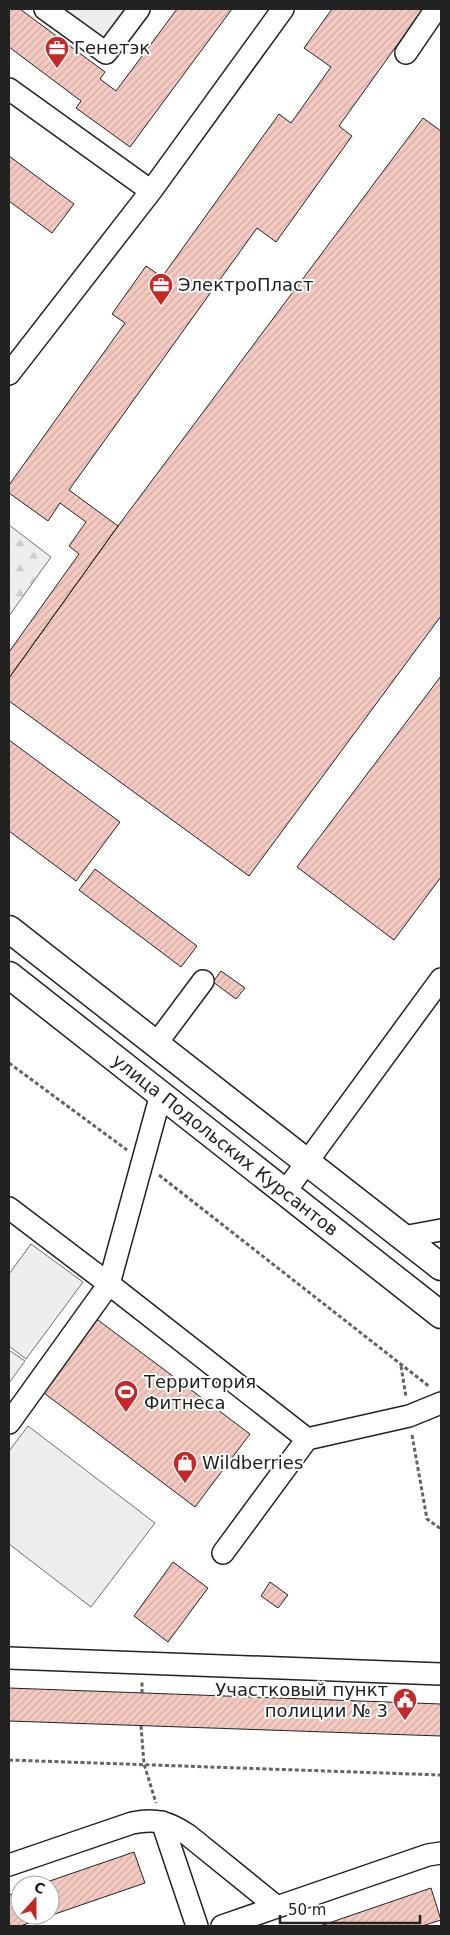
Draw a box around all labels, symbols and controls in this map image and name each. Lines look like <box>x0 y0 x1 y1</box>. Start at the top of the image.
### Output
office icon: Генетэк <box>44 35 70 69</box>
place label: Генетэк <box>74 37 150 58</box>
office icon: ЭлектроПласт <box>148 272 174 306</box>
place label: ЭлектроПласт <box>178 274 313 295</box>
street label: улица Подольских Курсантов <box>108 1049 343 1240</box>
place label: Территория Фитнеса <box>143 1371 256 1413</box>
sports icon: Территория Фитнеса <box>113 1379 139 1413</box>
shop icon: Wildberries <box>172 1450 198 1484</box>
place label: Wildberries <box>202 1452 303 1473</box>
place label: Участковый пункт полиции № 3 <box>215 1679 388 1721</box>
public building icon: Участковый пункт полиции № 3 <box>392 1687 418 1721</box>
north arrow <box>10 1875 60 1925</box>
text: С <box>32 1879 47 1897</box>
scale bar <box>280 1892 420 1924</box>
text: 50 m <box>288 1901 326 1919</box>

